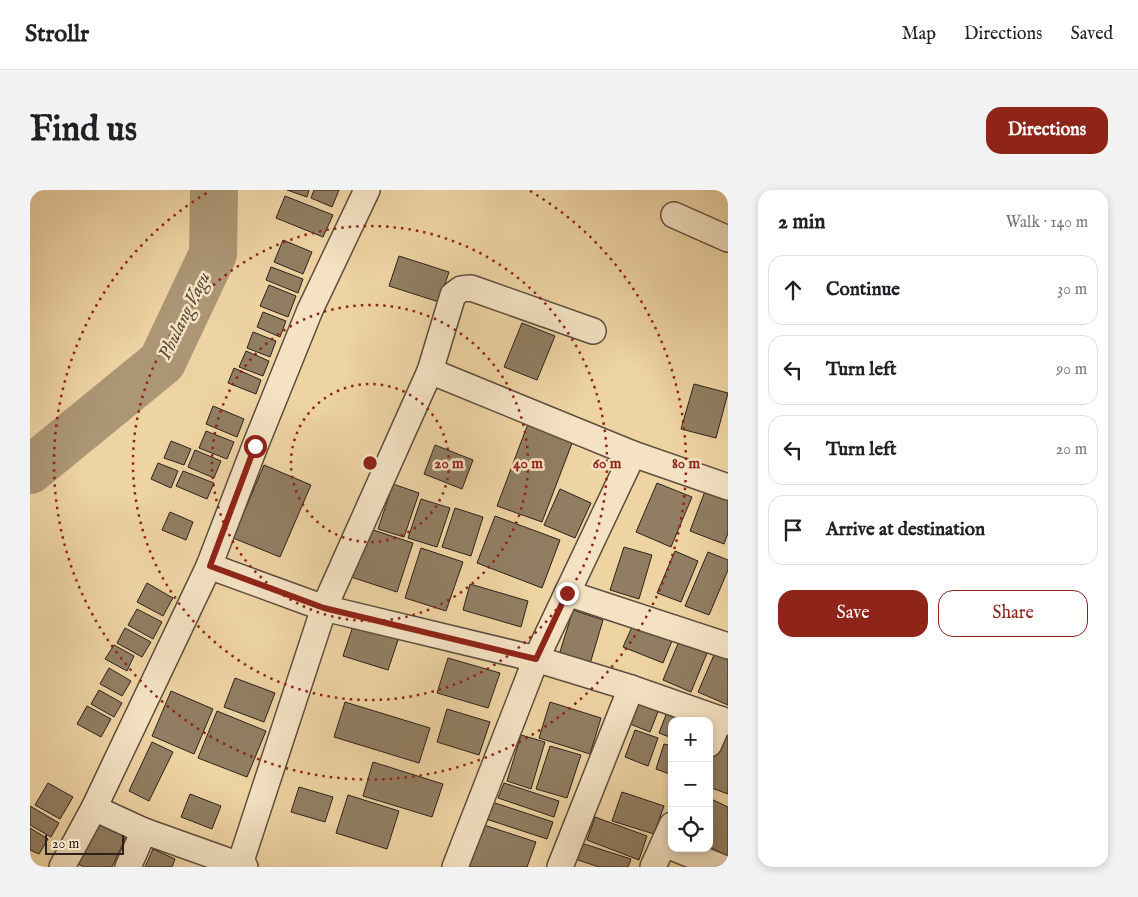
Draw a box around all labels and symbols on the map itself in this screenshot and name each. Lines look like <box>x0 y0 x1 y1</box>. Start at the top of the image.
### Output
water label: Phulang Vagu <box>153 268 216 364</box>
route start <box>244 435 267 458</box>
centre of rings <box>361 454 379 472</box>
text: 20 m <box>434 454 464 473</box>
text: 40 m <box>513 454 543 473</box>
text: 60 m <box>593 454 622 473</box>
text: 80 m <box>672 454 700 473</box>
route end <box>556 582 579 605</box>
scale bar <box>45 832 124 855</box>

